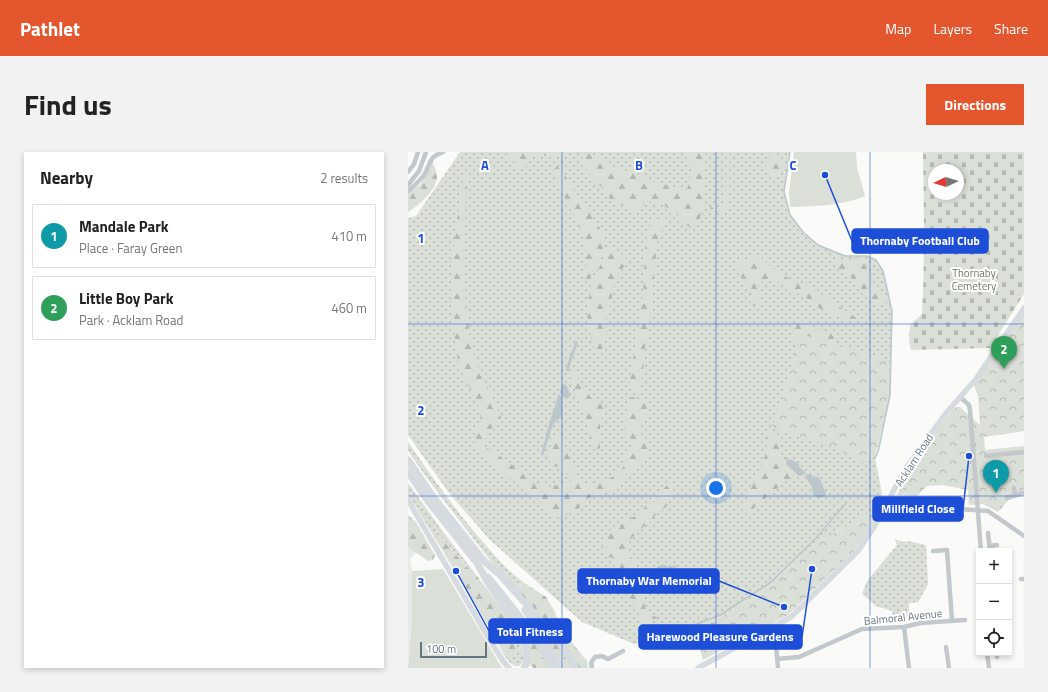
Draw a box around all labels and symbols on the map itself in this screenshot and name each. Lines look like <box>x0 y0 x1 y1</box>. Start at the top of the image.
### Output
text: A <box>481 155 489 175</box>
text: B <box>635 155 643 175</box>
text: C <box>789 155 797 175</box>
north arrow <box>928 164 964 200</box>
text: 1 <box>417 228 425 248</box>
callout: Thornaby Football Club <box>852 229 988 253</box>
text: Thornaby Football Club <box>860 231 980 250</box>
park label: Thornaby Cemetery <box>952 265 997 294</box>
pin: 2 <box>991 336 1017 369</box>
text: 2 <box>417 400 425 420</box>
street label: Acklam Road <box>891 430 937 490</box>
pin: 1 <box>983 460 1009 493</box>
your location <box>706 478 726 498</box>
callout: Millfield Close <box>873 497 963 521</box>
text: Millfield Close <box>881 499 955 518</box>
callout: Thornaby War Memorial <box>578 569 719 593</box>
text: Thornaby War Memorial <box>586 571 712 590</box>
text: 3 <box>417 572 425 592</box>
street label: Balmoral Avenue <box>863 605 943 629</box>
callout: Total Fitness <box>489 619 571 643</box>
text: Total Fitness <box>497 622 563 641</box>
callout: Harewood Pleasure Gardens <box>639 625 802 649</box>
text: Harewood Pleasure Gardens <box>646 627 794 646</box>
scale bar <box>420 640 487 659</box>

